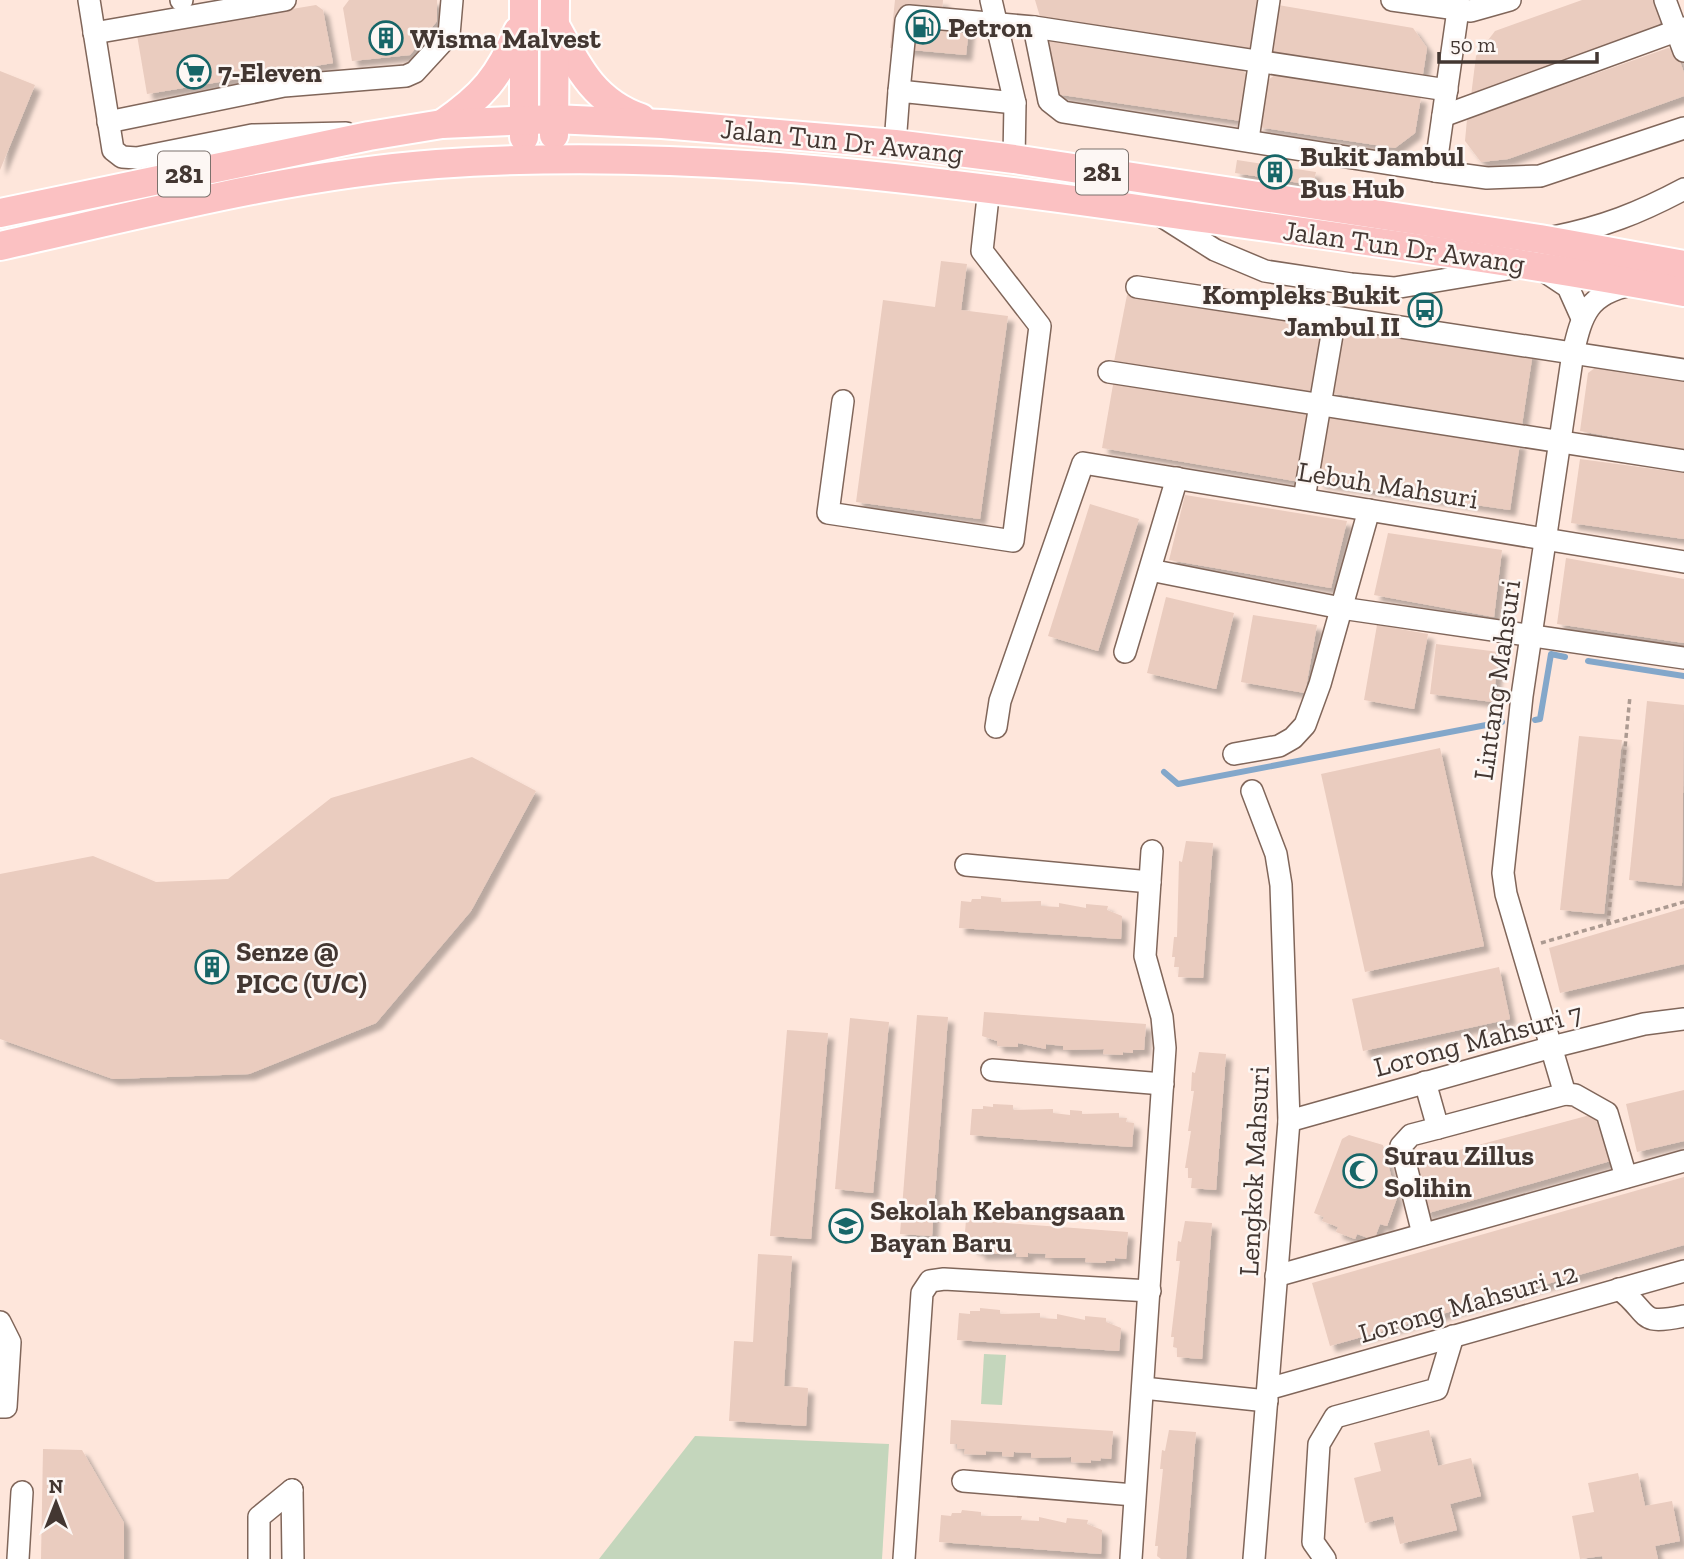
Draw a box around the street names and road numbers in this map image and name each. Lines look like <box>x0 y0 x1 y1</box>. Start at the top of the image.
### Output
street label: Jalan Tun Dr Awang <box>719 112 965 170</box>
road number: 281 <box>1076 150 1128 195</box>
road number: 281 <box>158 152 210 196</box>
street label: Jalan Tun Dr Awang <box>1281 214 1527 280</box>
street label: Lebuh Mahsuri <box>1296 454 1481 516</box>
street label: Lintang Mahsuri <box>1467 578 1527 782</box>
street label: Lorong Mahsuri 7 <box>1370 996 1586 1084</box>
street label: Lengkok Mahsuri <box>1232 1065 1276 1277</box>
street label: Lorong Mahsuri 12 <box>1355 1256 1581 1350</box>

